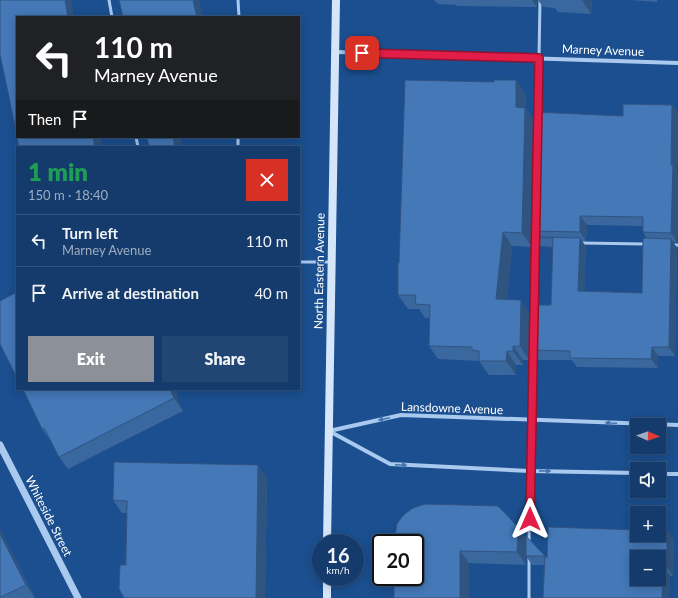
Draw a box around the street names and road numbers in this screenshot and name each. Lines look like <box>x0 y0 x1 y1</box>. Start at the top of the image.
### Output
street label: Marney Avenue <box>562 41 644 59</box>
street label: North Eastern Avenue <box>310 213 328 329</box>
street label: Lansdowne Avenue <box>401 399 503 417</box>
street label: Whiteside Street <box>22 473 76 559</box>

